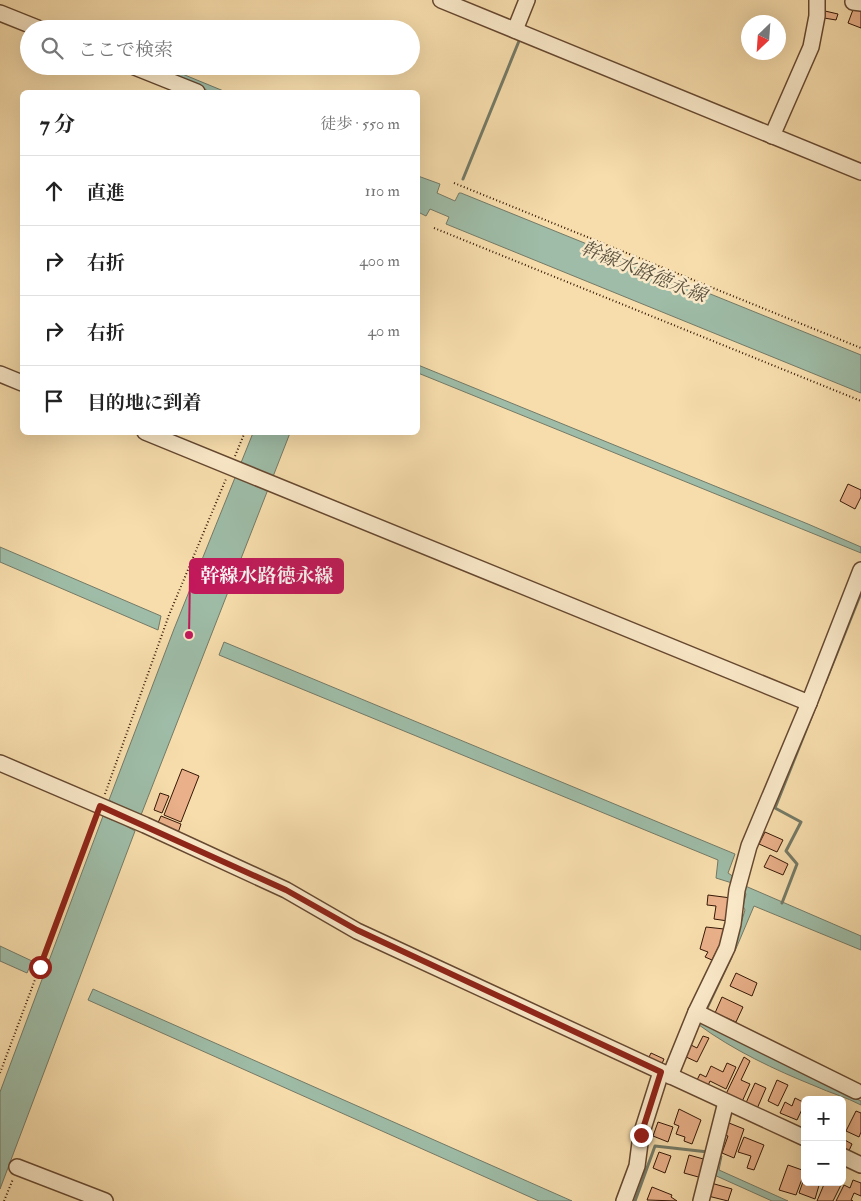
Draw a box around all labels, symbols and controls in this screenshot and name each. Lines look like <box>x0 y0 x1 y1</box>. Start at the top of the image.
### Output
north arrow <box>741 15 786 60</box>
search box <box>20 20 420 75</box>
icon: search <box>38 34 66 62</box>
text: ここで検索 <box>78 38 173 62</box>
text: 7 分 <box>40 111 75 138</box>
text: 徒歩 · 550 m <box>320 114 400 134</box>
icon: ahead <box>40 177 68 205</box>
text: 直進 <box>87 181 125 205</box>
text: 110 m <box>365 181 400 201</box>
water label: 幹線水路徳永線 <box>577 236 712 309</box>
icon: right <box>40 247 68 275</box>
text: 右折 <box>87 251 125 275</box>
text: 400 m <box>359 251 400 271</box>
icon: right <box>40 317 68 345</box>
text: 右折 <box>87 321 125 345</box>
text: 40 m <box>367 321 400 341</box>
icon: arrive <box>40 387 68 415</box>
text: 目的地に到着 <box>87 391 201 415</box>
callout: 幹線水路徳永線 <box>190 559 343 593</box>
text: 幹線水路徳永線 <box>200 564 334 588</box>
route start <box>29 956 52 979</box>
map controls <box>801 1096 846 1186</box>
button: + <box>801 1096 846 1141</box>
route end <box>630 1124 653 1147</box>
button: − <box>801 1141 846 1186</box>

